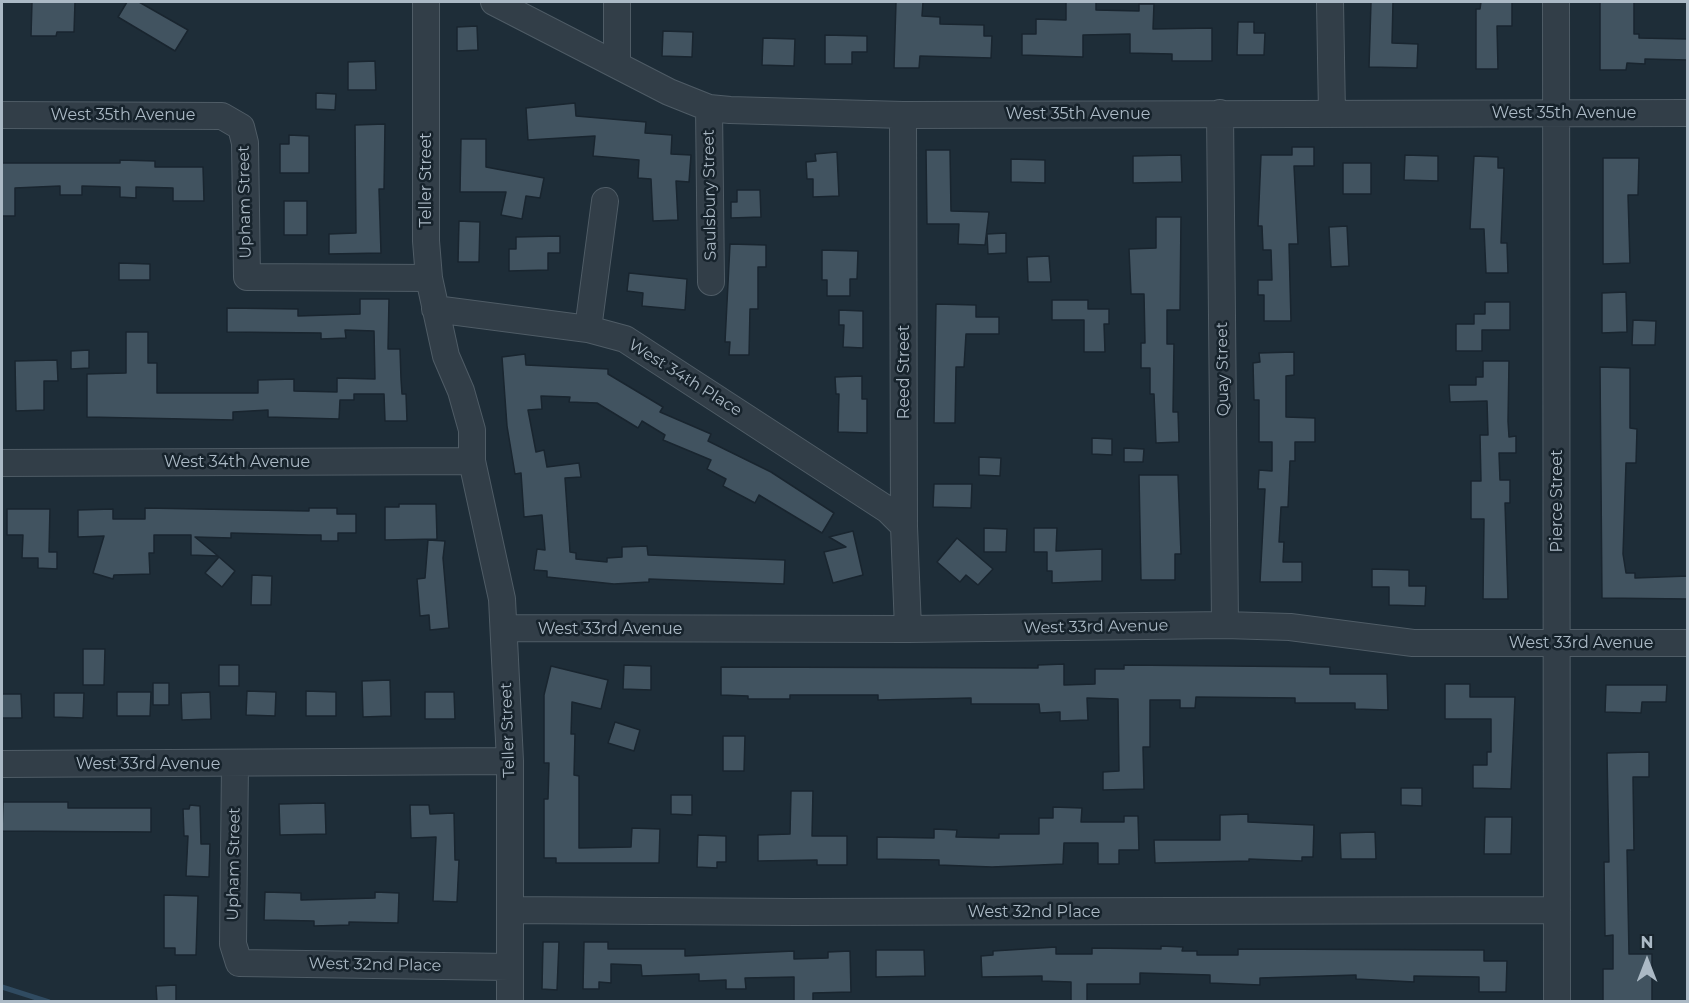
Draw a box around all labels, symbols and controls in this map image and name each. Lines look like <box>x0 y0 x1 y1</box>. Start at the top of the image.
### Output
street label: West 35th Avenue <box>1492 103 1636 123</box>
street label: West 35th Avenue <box>1006 104 1150 124</box>
street label: West 35th Avenue <box>51 105 195 125</box>
street label: Saulsbury Street <box>699 129 721 261</box>
street label: Teller Street <box>416 132 436 228</box>
street label: Upham Street <box>234 145 256 259</box>
street label: Quay Street <box>1213 322 1233 416</box>
street label: Reed Street <box>894 325 914 419</box>
street label: West 34th Place <box>625 335 745 421</box>
street label: Pierce Street <box>1547 450 1567 552</box>
street label: West 34th Avenue <box>164 452 310 472</box>
street label: West 33rd Avenue <box>1024 616 1168 638</box>
street label: West 33rd Avenue <box>538 619 682 639</box>
street label: West 33rd Avenue <box>1509 633 1653 653</box>
street label: Teller Street <box>497 682 519 778</box>
street label: West 33rd Avenue <box>76 754 220 774</box>
street label: Upham Street <box>223 807 245 921</box>
street label: West 32nd Place <box>968 902 1100 922</box>
north arrow <box>1617 931 1677 991</box>
text: N <box>1641 933 1653 952</box>
street label: West 32nd Place <box>308 954 442 976</box>

